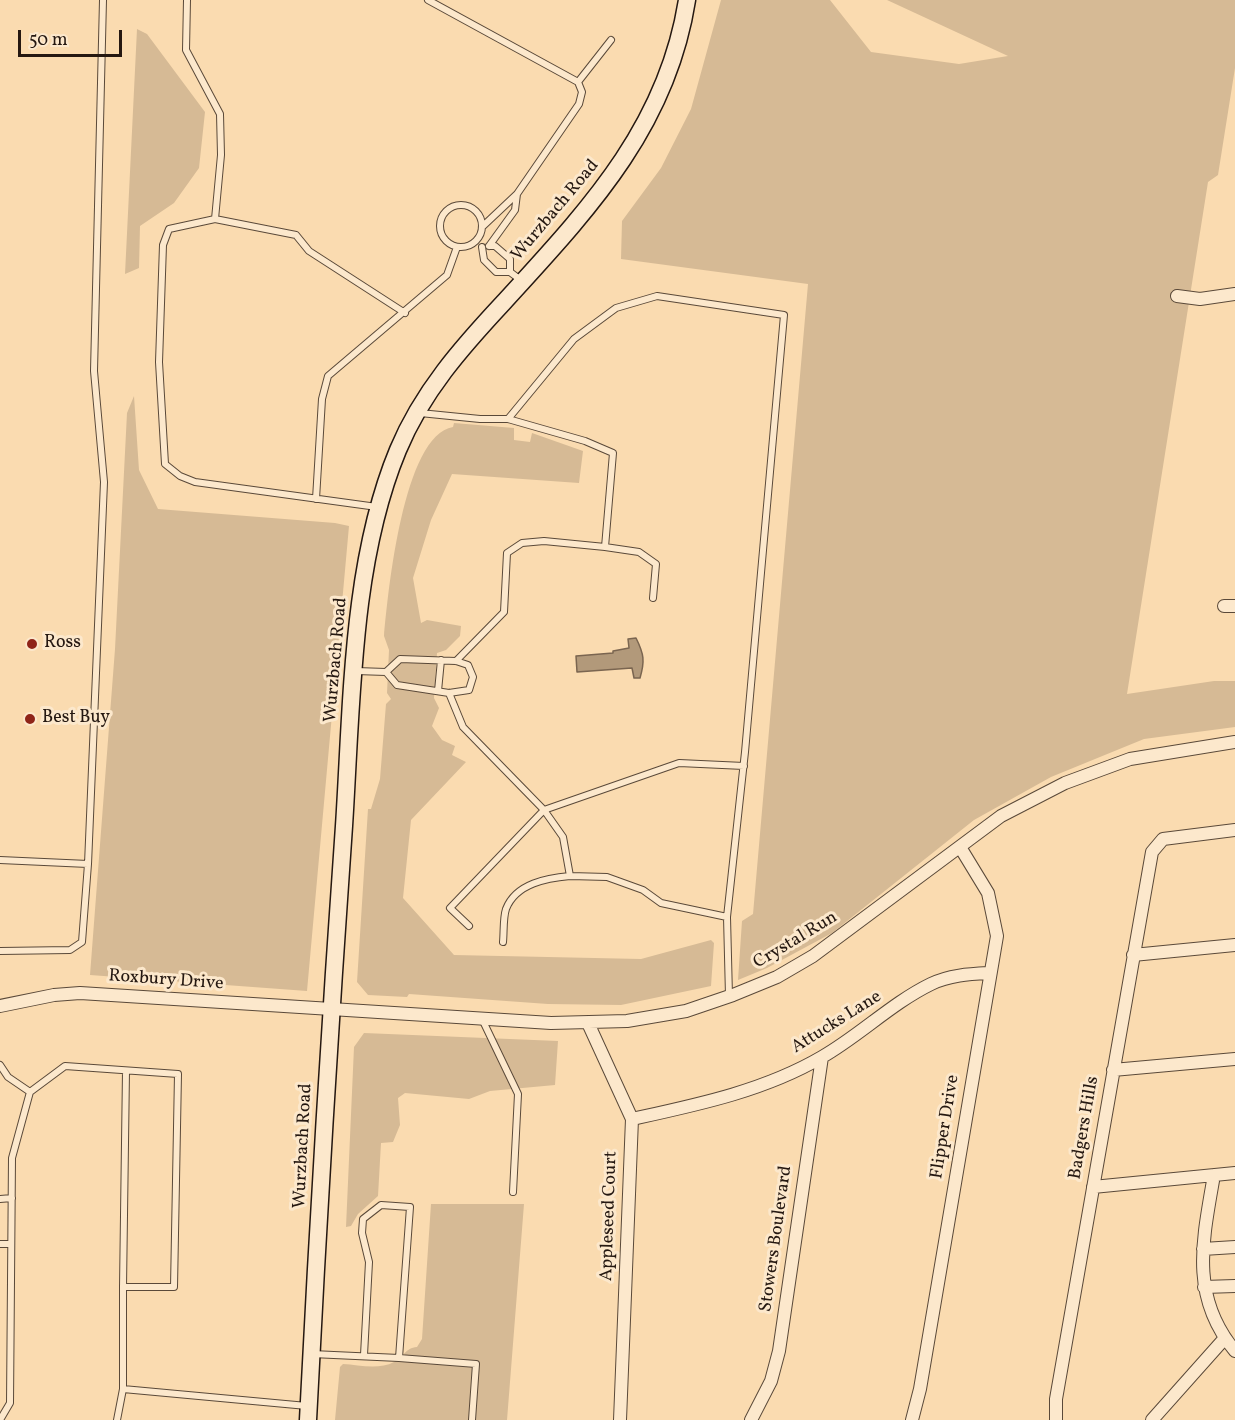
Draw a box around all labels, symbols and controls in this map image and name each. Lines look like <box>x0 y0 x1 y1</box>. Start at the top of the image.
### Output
scale bar <box>21 18 124 56</box>
text: 50 m <box>29 28 68 53</box>
street label: Wurzbach Road <box>507 156 605 266</box>
street label: Wurzbach Road <box>321 597 353 723</box>
place label: Ross <box>44 633 81 655</box>
marker: Ross <box>25 637 39 651</box>
place label: Best Buy <box>42 708 110 730</box>
marker: Best Buy <box>23 712 37 726</box>
street label: Crystal Run <box>750 907 842 975</box>
street label: Roxbury Drive <box>108 966 224 996</box>
street label: Attucks Lane <box>788 987 886 1059</box>
street label: Flipper Drive <box>927 1073 965 1181</box>
street label: Badgers Hills <box>1065 1075 1105 1181</box>
street label: Wurzbach Road <box>290 1083 318 1209</box>
street label: Appleseed Court <box>597 1151 623 1281</box>
street label: Stowers Boulevard <box>756 1164 798 1314</box>

